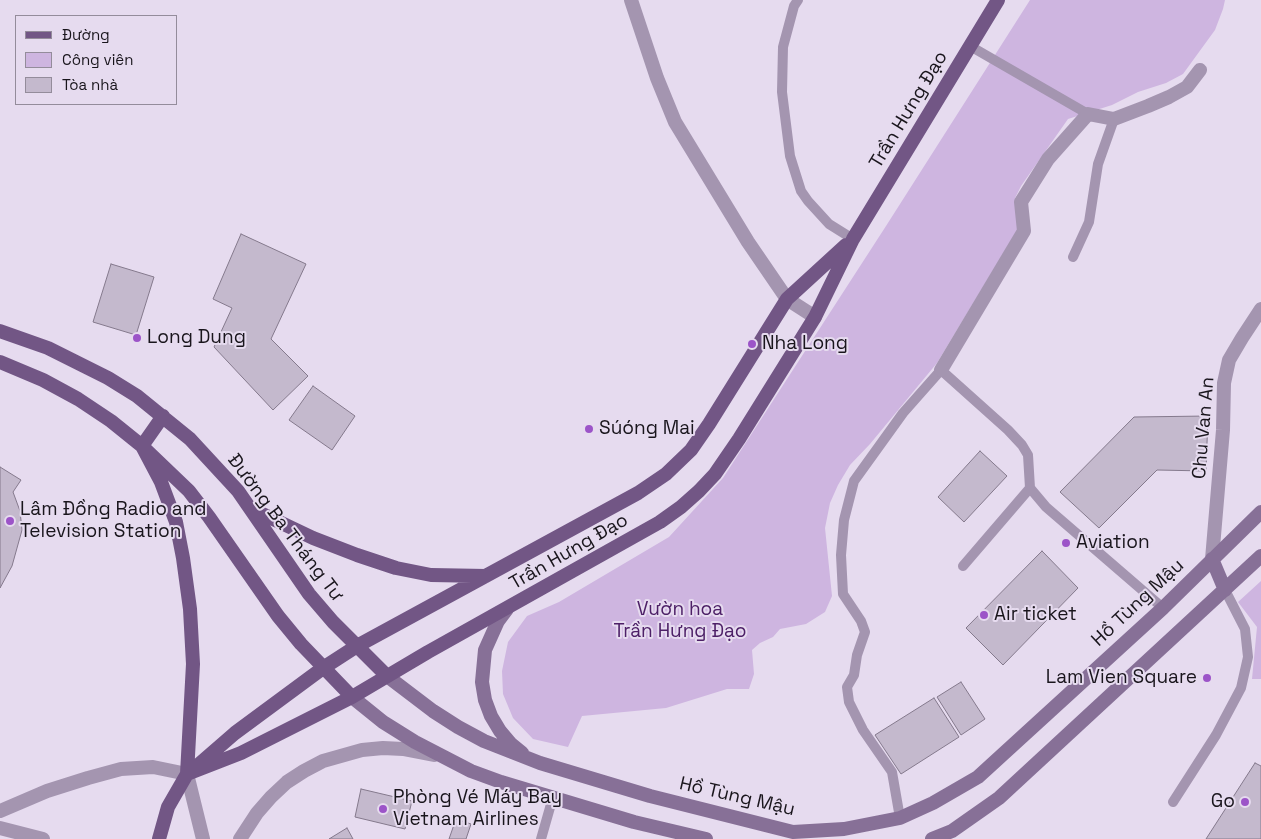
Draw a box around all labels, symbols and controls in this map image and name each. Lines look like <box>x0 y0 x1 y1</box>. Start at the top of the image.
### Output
legend <box>15 15 178 105</box>
text: Đường <box>62 25 110 44</box>
street label: Trần Hưng Đạo <box>865 47 953 173</box>
text: Công viên <box>62 50 133 69</box>
text: Tòa nhà <box>62 75 118 94</box>
place label: Long Dung <box>147 327 246 349</box>
marker: Long Dung <box>131 332 143 344</box>
place label: Nha Long <box>762 333 848 355</box>
marker: Nha Long <box>746 338 758 350</box>
street label: Chu Van An <box>1188 376 1220 480</box>
place label: Súóng Mai <box>599 418 695 440</box>
marker: Súóng Mai <box>583 423 595 435</box>
street label: Đường Ba Tháng Tư <box>222 450 348 606</box>
place label: Lâm Đồng Radio and Television Station <box>20 499 207 543</box>
street label: Trần Hưng Đạo <box>506 509 632 595</box>
marker: Lâm Đồng Radio and Television Station <box>4 515 16 527</box>
place label: Aviation <box>1076 532 1150 554</box>
marker: Aviation <box>1060 537 1072 549</box>
street label: Hồ Tùng Mậu <box>1087 554 1189 652</box>
park label: Vườn hoa Trần Hưng Đạo <box>614 599 746 643</box>
place label: Air ticket <box>994 604 1077 626</box>
marker: Air ticket <box>978 609 990 621</box>
place label: Lam Vien Square <box>1046 667 1197 689</box>
marker: Lam Vien Square <box>1201 672 1213 684</box>
street label: Hồ Tùng Mậu <box>677 773 797 821</box>
place label: Phòng Vé Máy Bay Vietnam Airlines <box>393 787 562 831</box>
place label: Go <box>1211 791 1235 813</box>
marker: Go <box>1239 796 1251 808</box>
marker: Phòng Vé Máy Bay Vietnam Airlines <box>377 803 389 815</box>

